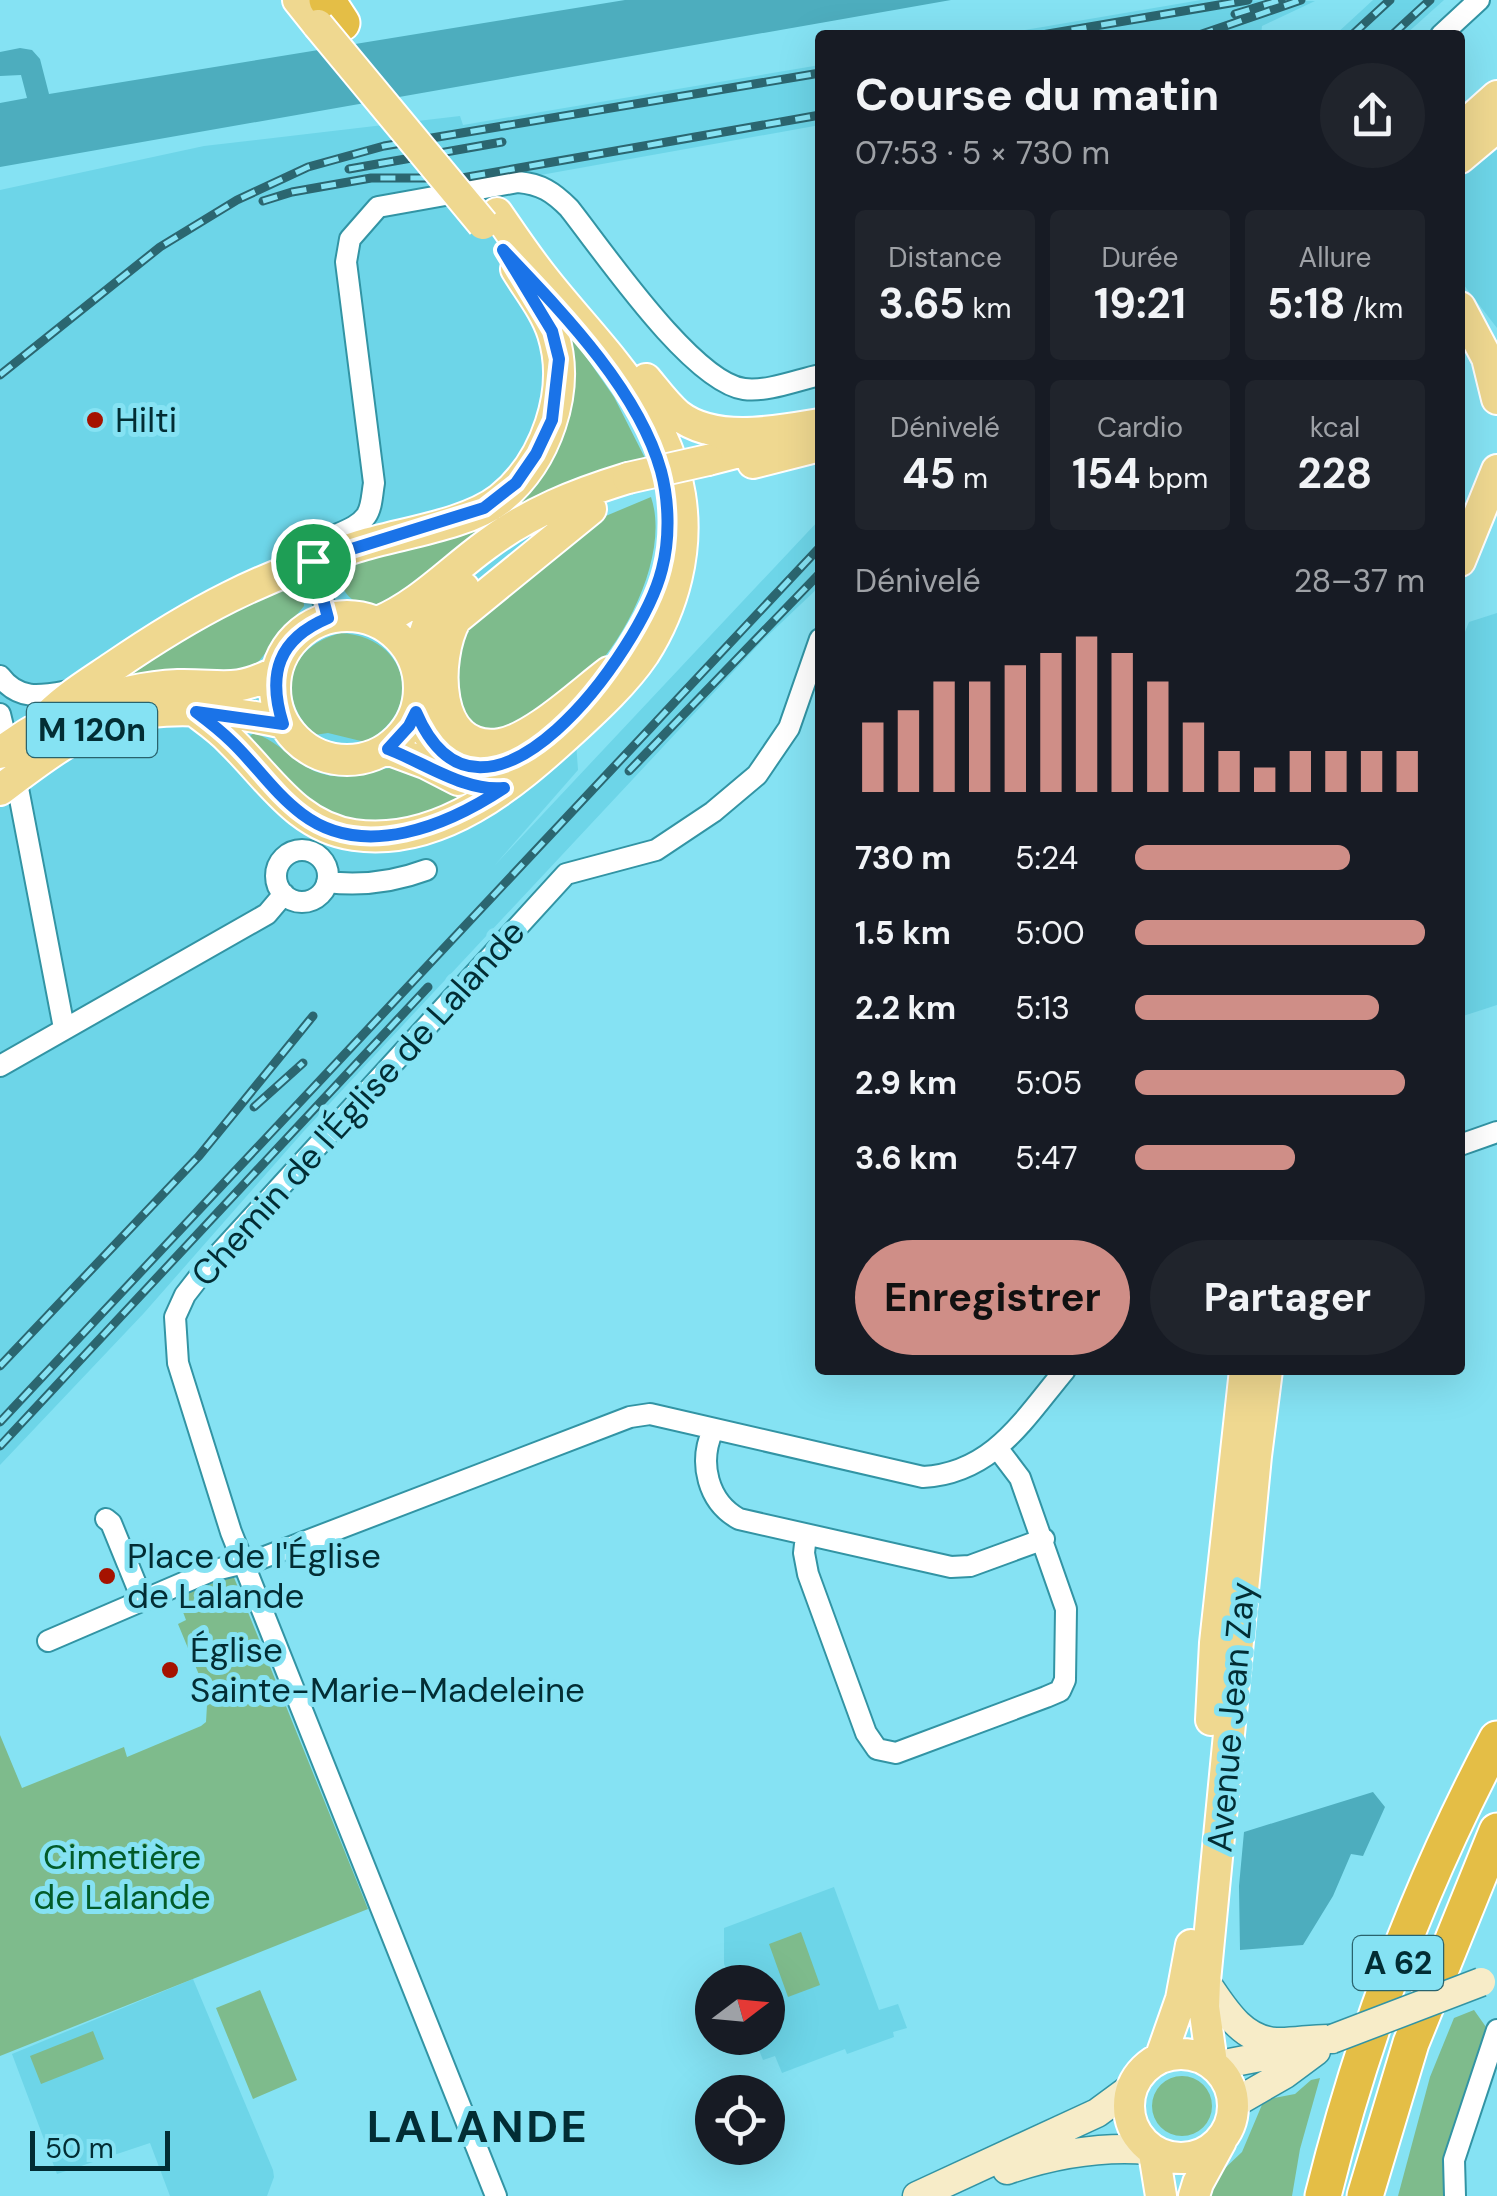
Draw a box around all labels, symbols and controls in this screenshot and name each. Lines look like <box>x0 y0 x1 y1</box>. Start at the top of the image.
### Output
button: share <box>1320 63 1425 168</box>
text: Course du matin <box>855 65 1219 124</box>
text: 07:53 · 5 × 730 m <box>855 132 1110 174</box>
text: Distance <box>888 239 1002 276</box>
text: Durée <box>1102 239 1178 276</box>
text: Allure <box>1299 239 1371 276</box>
text: 3.65 <box>878 276 965 331</box>
text: 19:21 <box>1094 276 1186 331</box>
text: 5:18 <box>1267 276 1346 331</box>
text: km <box>965 290 1012 327</box>
text: /km <box>1346 290 1403 327</box>
place label: Hilti <box>115 397 177 443</box>
marker: Hilti <box>84 409 106 431</box>
text: Dénivelé <box>890 409 1000 446</box>
text: Cardio <box>1097 409 1183 446</box>
text: kcal <box>1310 409 1360 446</box>
text: 45 <box>902 446 956 501</box>
text: 154 <box>1072 446 1141 501</box>
text: 228 <box>1298 446 1372 501</box>
text: m <box>956 460 988 497</box>
text: bpm <box>1141 460 1208 497</box>
pin <box>271 519 356 604</box>
icon: arrive <box>286 534 341 589</box>
text: Dénivelé <box>855 560 981 602</box>
text: 28–37 m <box>1294 560 1425 602</box>
road number: M 120n <box>27 703 157 757</box>
text: 730 m <box>855 837 951 879</box>
text: 5:24 <box>1015 837 1078 879</box>
street label: Chemin de l'Église de Lalande <box>181 910 535 1296</box>
text: 1.5 km <box>855 912 951 954</box>
text: 5:00 <box>1015 912 1085 954</box>
text: 2.2 km <box>855 987 956 1029</box>
text: 5:13 <box>1015 987 1070 1029</box>
text: 2.9 km <box>855 1062 957 1104</box>
text: 5:05 <box>1015 1062 1082 1104</box>
text: 3.6 km <box>855 1137 958 1179</box>
text: 5:47 <box>1015 1137 1078 1179</box>
button: Enregistrer <box>855 1240 1130 1355</box>
button: Partager <box>1150 1240 1425 1355</box>
place label: Place de l'Église de Lalande <box>127 1533 381 1619</box>
marker: Place de l'Église de Lalande <box>96 1565 118 1587</box>
street label: Avenue Jean Zay <box>1196 1580 1266 1854</box>
place label: Église Sainte-Marie-Madeleine <box>190 1627 585 1713</box>
marker: Église Sainte-Marie-Madeleine <box>159 1659 181 1681</box>
park label: Cimetière de Lalande <box>33 1834 211 1920</box>
road number: A 62 <box>1353 1936 1443 1990</box>
north arrow <box>695 1965 785 2055</box>
map controls <box>695 1965 785 2165</box>
button: locate <box>695 2075 785 2165</box>
district label: LALANDE <box>367 2097 589 2156</box>
scale bar <box>30 2126 170 2170</box>
text: 50 m <box>45 2130 114 2167</box>

